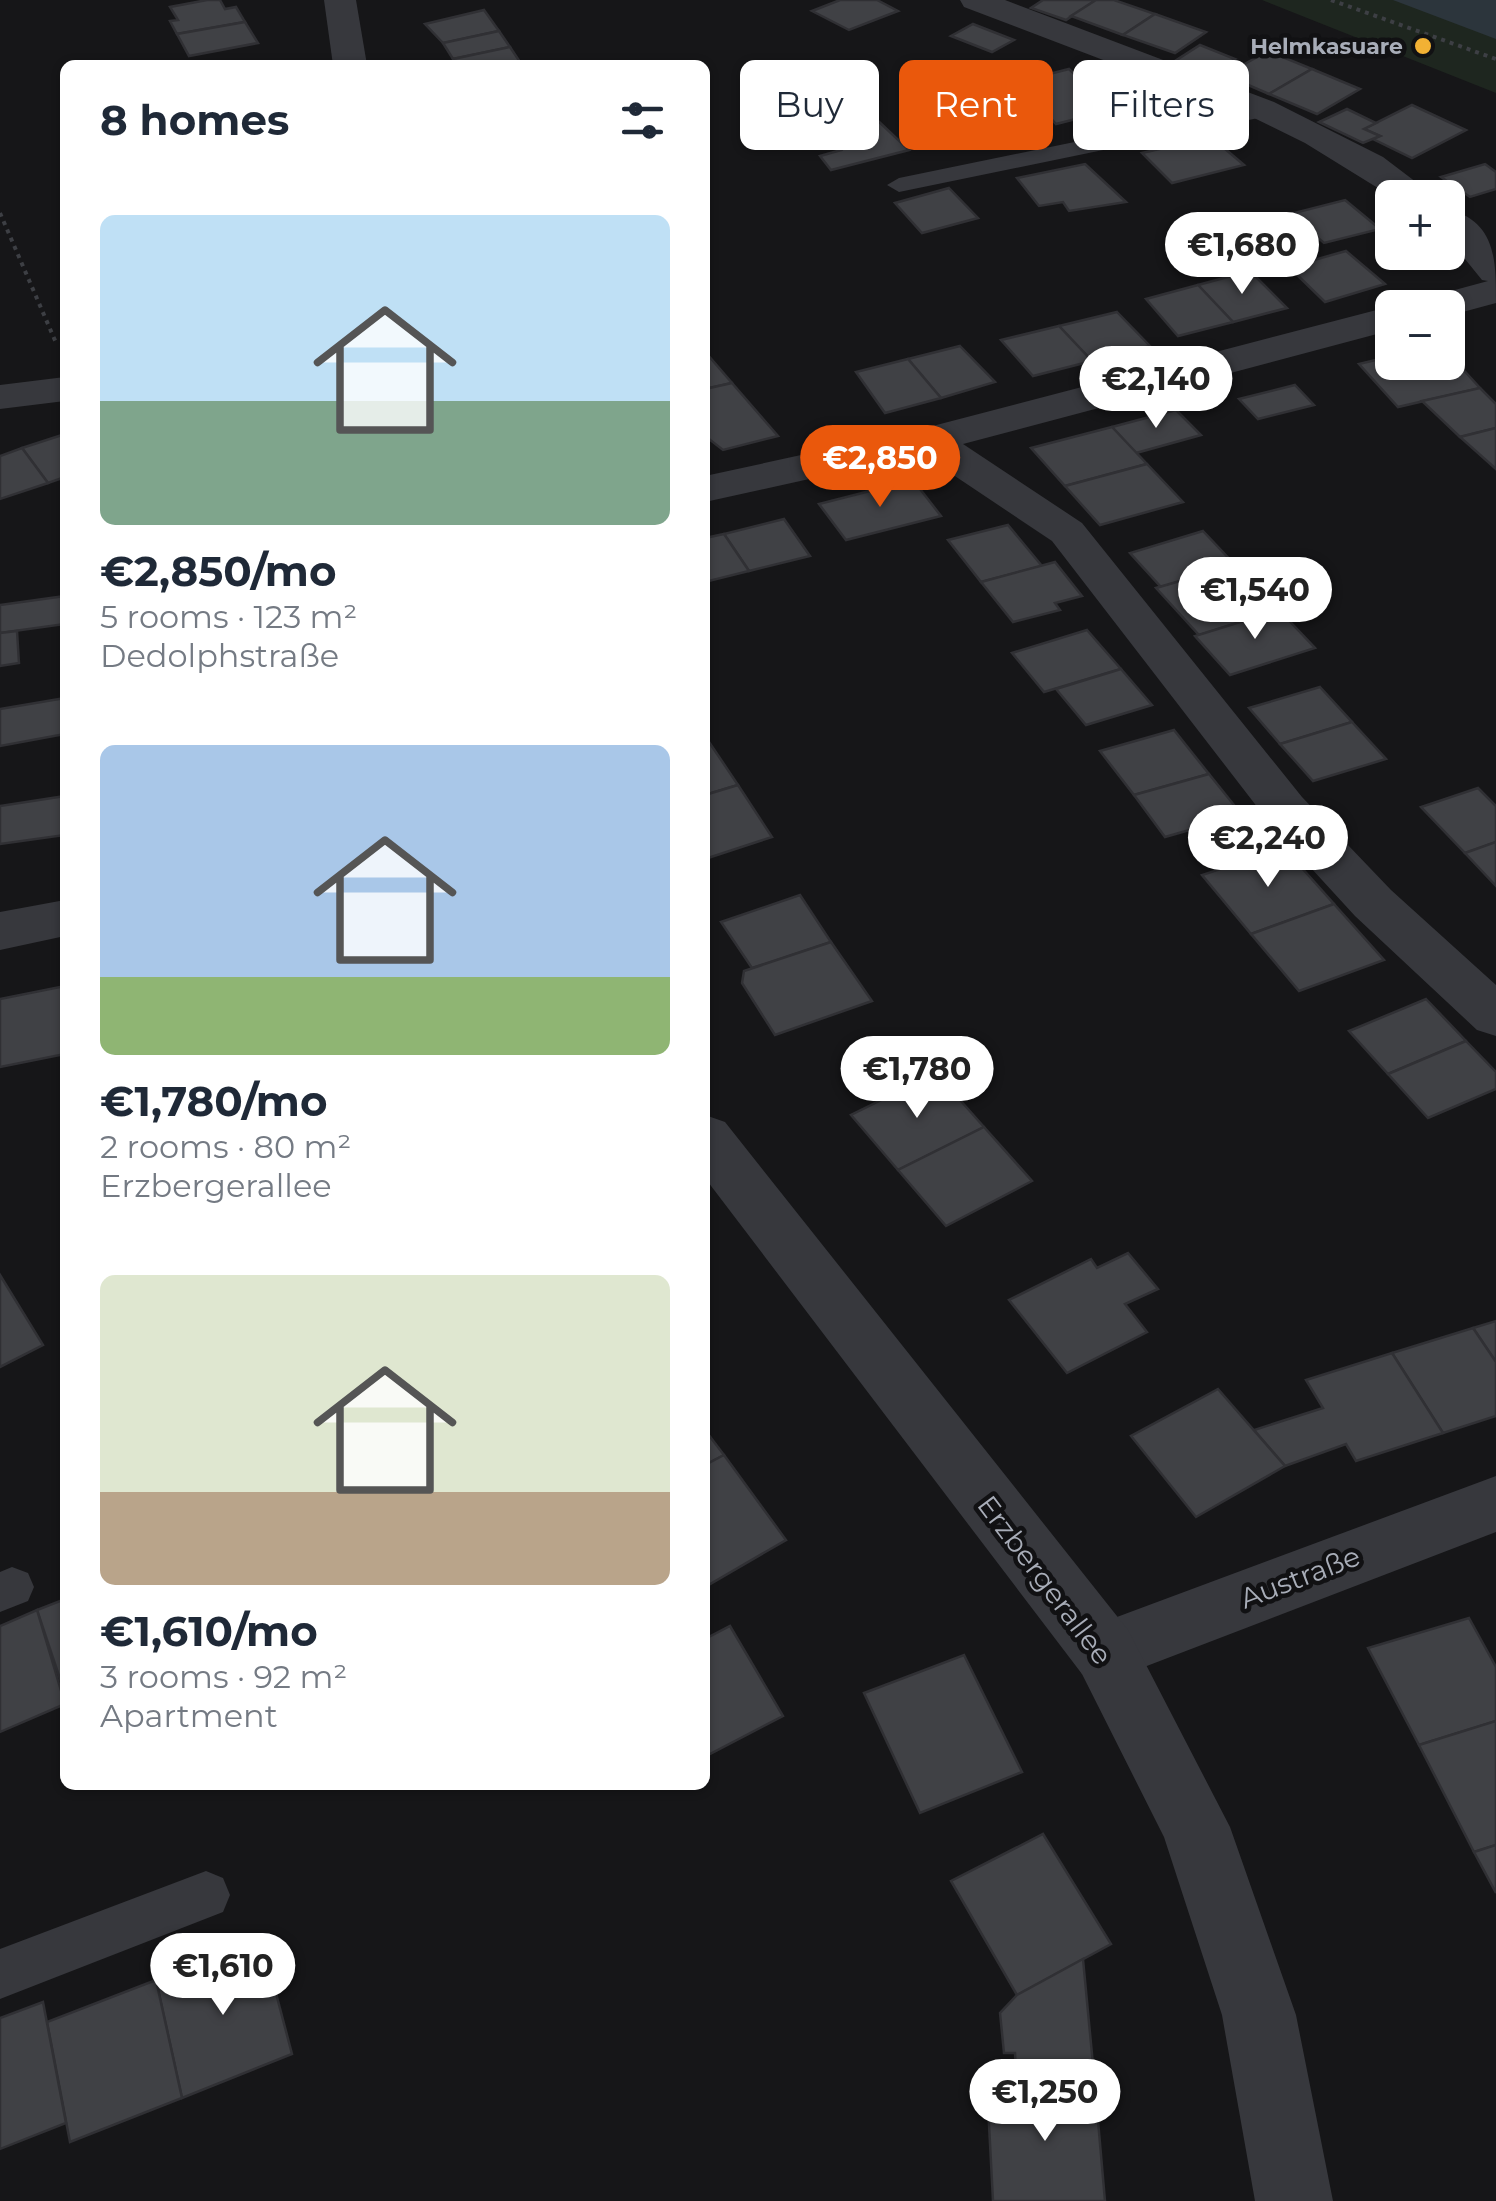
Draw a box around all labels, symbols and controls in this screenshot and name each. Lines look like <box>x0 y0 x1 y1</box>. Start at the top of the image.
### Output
place label: Helmkasuare <box>1250 33 1403 60</box>
marker: Helmkasuare <box>1412 35 1434 57</box>
chip: Buy <box>740 60 879 150</box>
chip: Rent <box>899 60 1053 150</box>
chip: Filters <box>1073 60 1249 150</box>
icon: filters <box>615 93 670 148</box>
text: 8 homes <box>100 94 289 146</box>
map controls <box>1375 180 1465 380</box>
button: + <box>1375 180 1465 270</box>
pin: €1,680 <box>1161 212 1323 297</box>
text: €1,680 <box>1187 225 1297 264</box>
icon: home <box>295 280 475 460</box>
button: − <box>1375 290 1465 380</box>
pin: €2,140 <box>1075 346 1237 431</box>
text: €2,140 <box>1101 359 1211 398</box>
pin: €2,850 <box>799 425 961 510</box>
text: €2,850 <box>822 438 938 477</box>
text: €2,850/mo <box>100 545 336 597</box>
pin: €1,540 <box>1174 557 1336 642</box>
text: €1,540 <box>1200 570 1310 609</box>
text: 5 rooms · 123 m² <box>100 597 357 636</box>
text: Dedolphstraße <box>100 636 339 675</box>
pin: €2,240 <box>1187 805 1349 890</box>
icon: home <box>295 810 475 990</box>
text: €2,240 <box>1210 818 1326 857</box>
pin: €1,780 <box>836 1036 998 1121</box>
text: €1,780 <box>863 1049 971 1088</box>
text: €1,780/mo <box>100 1075 328 1127</box>
text: 2 rooms · 80 m² <box>100 1127 351 1166</box>
text: Erzbergerallee <box>100 1166 332 1205</box>
icon: home <box>295 1340 475 1520</box>
street label: Erzbergerallee <box>970 1489 1120 1671</box>
street label: Austraße <box>1235 1539 1365 1615</box>
text: €1,610/mo <box>100 1605 318 1657</box>
text: 3 rooms · 92 m² <box>100 1657 347 1696</box>
text: Apartment <box>100 1696 278 1735</box>
pin: €1,610 <box>142 1933 304 2018</box>
text: €1,610 <box>172 1946 274 1985</box>
pin: €1,250 <box>964 2059 1126 2144</box>
text: €1,250 <box>991 2072 1099 2111</box>

